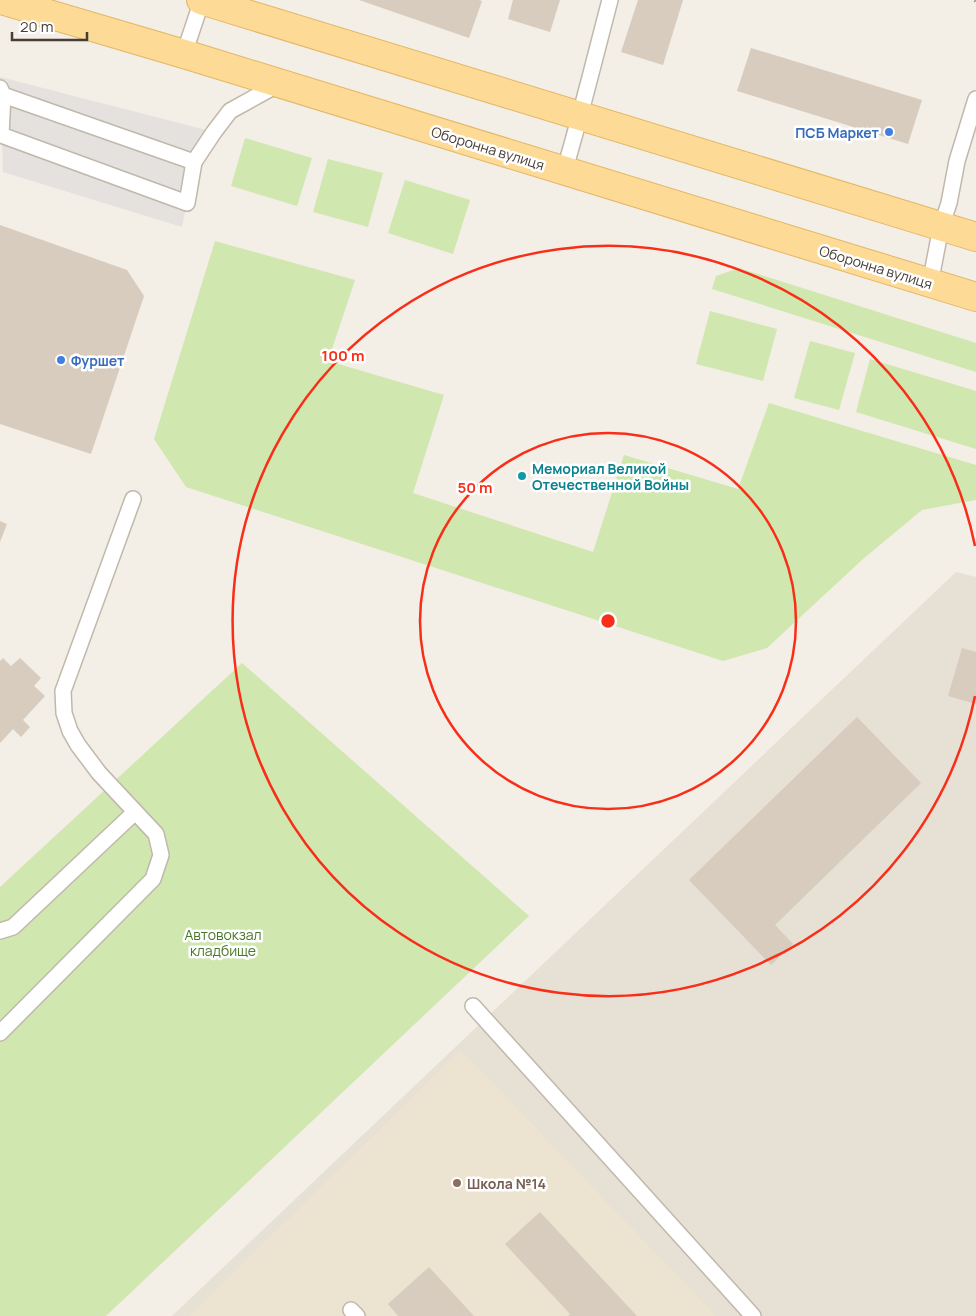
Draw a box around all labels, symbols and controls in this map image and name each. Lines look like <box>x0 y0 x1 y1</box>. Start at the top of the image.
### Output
scale bar <box>12 10 88 42</box>
text: 20 m <box>20 16 53 37</box>
street label: Оборонна вулиця <box>429 122 547 174</box>
place label: ПСБ Маркет <box>795 123 880 142</box>
marker: ПСБ Маркет <box>883 126 895 138</box>
street label: Оборонна вулиця <box>817 241 935 293</box>
text: 100 m <box>322 345 364 366</box>
place label: Фуршет <box>71 351 125 370</box>
marker: Фуршет <box>55 354 67 366</box>
place label: Мемориал Великой Отечественной Войны <box>532 459 689 494</box>
marker: Мемориал Великой Отечественной Войны <box>516 470 528 482</box>
text: 50 m <box>457 477 493 498</box>
centre of rings <box>599 612 617 630</box>
park label: Автовокзал кладбище <box>184 925 262 960</box>
place label: Школа №14 <box>467 1174 546 1193</box>
marker: Школа №14 <box>451 1177 463 1189</box>

